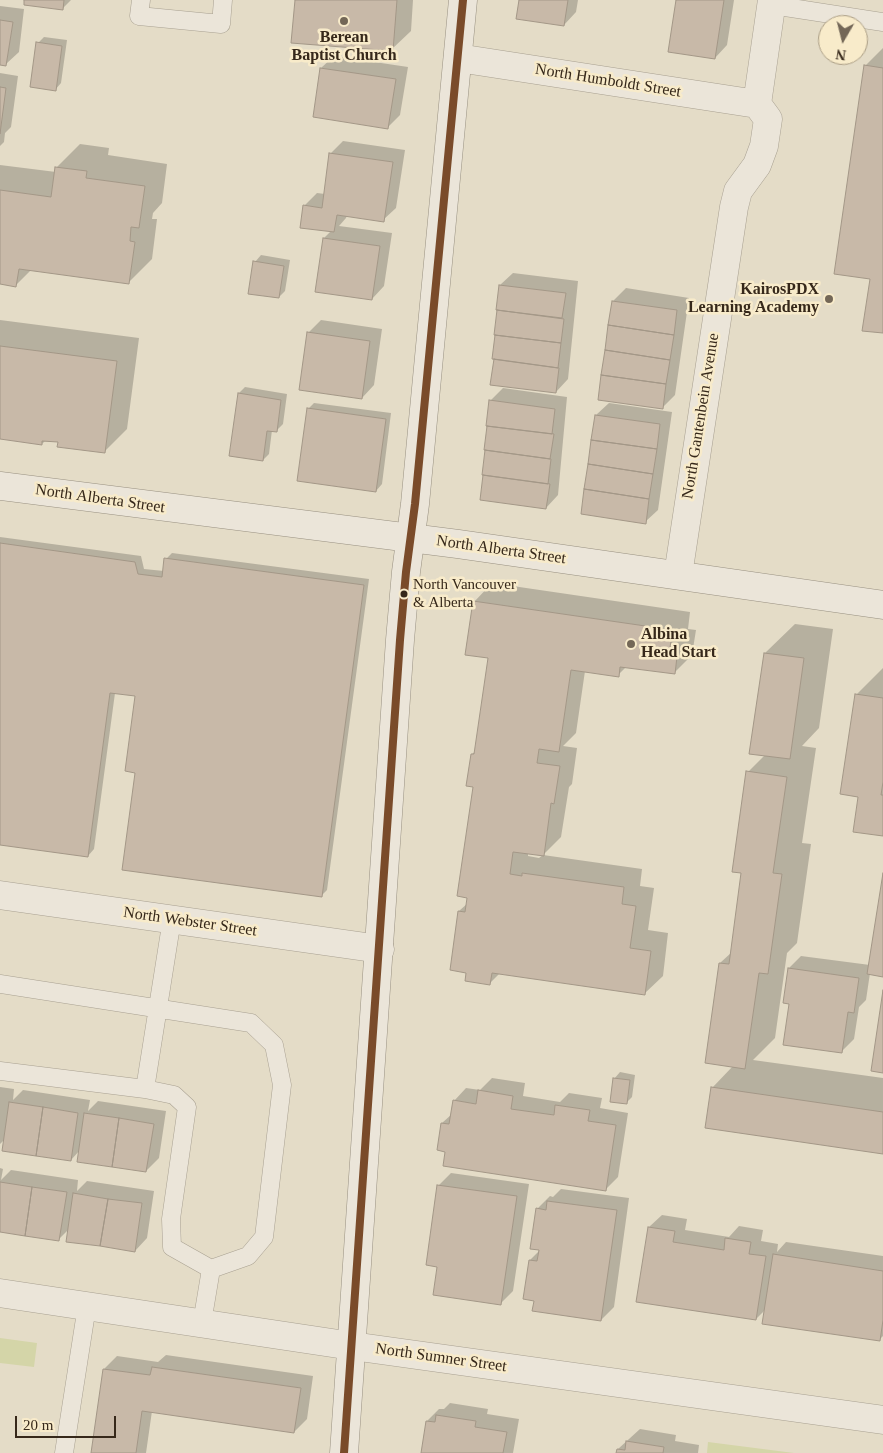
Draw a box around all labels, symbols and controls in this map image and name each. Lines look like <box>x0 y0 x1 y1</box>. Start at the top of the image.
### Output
marker: Berean Baptist Church <box>338 15 350 27</box>
north arrow <box>818 15 868 65</box>
place label: Berean Baptist Church <box>291 28 397 66</box>
text: N <box>835 46 847 62</box>
street label: North Humboldt Street <box>534 60 682 102</box>
place label: KairosPDX Learning Academy <box>688 280 819 318</box>
marker: KairosPDX Learning Academy <box>823 293 835 305</box>
street label: North Gantenbein Avenue <box>678 332 724 500</box>
street label: North Alberta Street <box>34 480 166 518</box>
street label: North Alberta Street <box>435 531 567 569</box>
place label: North Vancouver & Alberta <box>413 576 516 611</box>
marker: North Vancouver & Alberta <box>399 589 409 599</box>
place label: Albina Head Start <box>641 625 716 663</box>
marker: Albina Head Start <box>625 638 637 650</box>
street label: North Webster Street <box>122 903 258 941</box>
street label: North Sumner Street <box>374 1339 508 1377</box>
scale bar <box>18 1406 119 1438</box>
text: 20 m <box>23 1417 53 1433</box>

